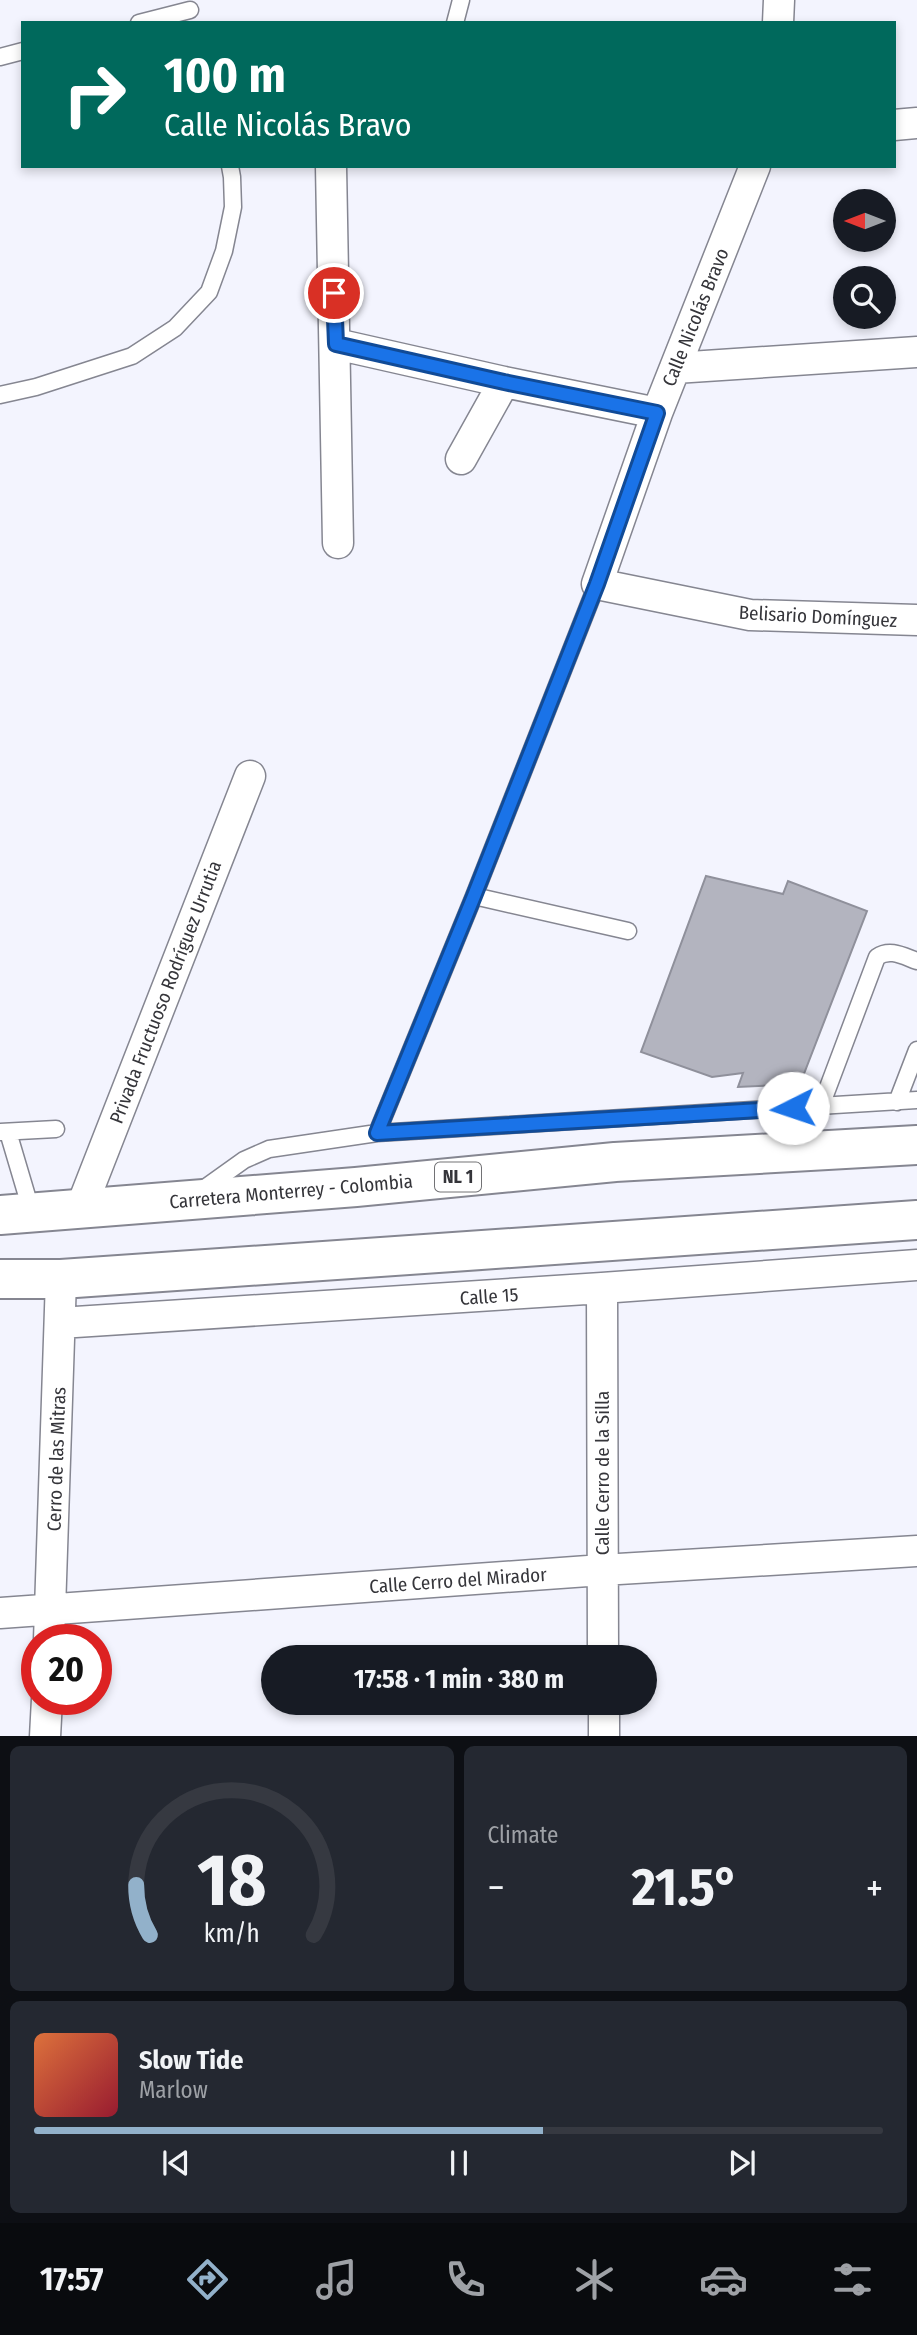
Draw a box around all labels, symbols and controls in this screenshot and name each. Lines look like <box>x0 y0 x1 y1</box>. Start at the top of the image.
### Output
text: 100 m <box>164 46 286 105</box>
icon: right <box>49 49 140 140</box>
text: Calle Nicolás Bravo <box>164 106 412 144</box>
north arrow <box>833 189 896 252</box>
map controls <box>833 189 896 329</box>
street label: Calle Nicolás Bravo <box>657 245 734 390</box>
pin <box>304 263 364 323</box>
button: search <box>833 266 896 329</box>
icon: arrive <box>315 274 353 312</box>
street label: Belisario Domínguez <box>738 601 898 632</box>
street label: Privada Fructuoso Rodríguez Urrutia <box>105 857 226 1127</box>
position arrow <box>756 1071 830 1145</box>
road number: NL 1 <box>435 1162 481 1192</box>
street label: Carretera Monterrey - Colombia <box>168 1169 414 1214</box>
street label: Calle 15 <box>459 1283 519 1310</box>
street label: Cerro de las Mitras <box>42 1386 71 1532</box>
street label: Calle Cerro de la Silla <box>591 1391 614 1555</box>
street label: Calle Cerro del Mirador <box>369 1563 548 1598</box>
speed limit sign: 20 <box>21 1624 112 1715</box>
text: 17:58 · 1 min · 380 m <box>354 1664 564 1695</box>
text: Climate <box>488 1821 558 1849</box>
text: 18 <box>197 1837 266 1924</box>
text: 21.5° <box>632 1856 739 1919</box>
text: − <box>488 1865 505 1911</box>
text: + <box>866 1865 883 1911</box>
text: km/h <box>204 1918 260 1948</box>
text: Slow Tide <box>139 2045 243 2076</box>
text: Marlow <box>139 2076 208 2104</box>
icon: previous <box>157 2144 195 2182</box>
icon: pause <box>440 2144 478 2182</box>
icon: next <box>723 2144 761 2182</box>
icon: directions <box>183 2255 232 2304</box>
icon: music <box>312 2255 361 2304</box>
icon: phone <box>441 2255 490 2304</box>
icon: climate <box>570 2255 619 2304</box>
icon: car <box>699 2255 748 2304</box>
icon: filters <box>828 2255 877 2304</box>
text: 17:57 <box>40 2260 103 2298</box>

